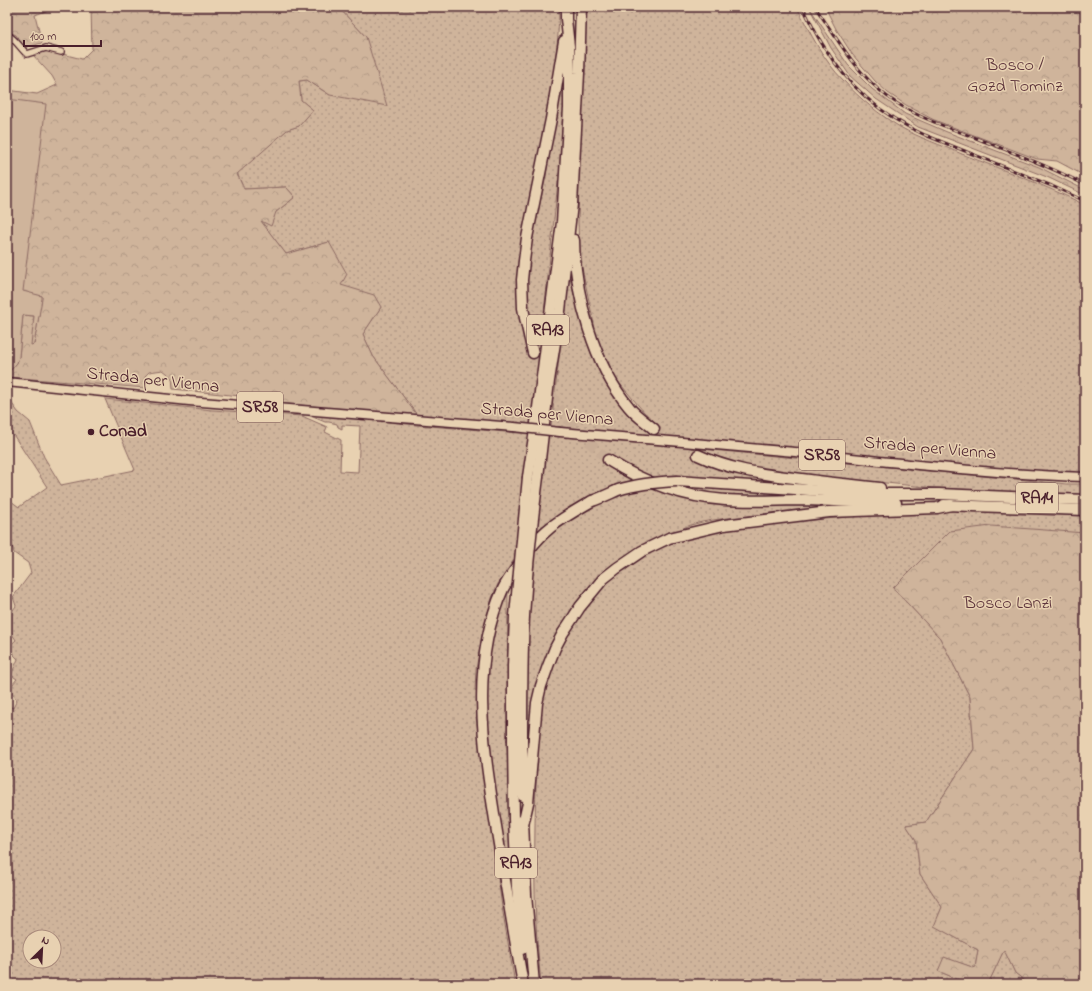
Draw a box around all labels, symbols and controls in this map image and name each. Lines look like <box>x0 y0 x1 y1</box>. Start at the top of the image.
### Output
scale bar <box>24 22 101 48</box>
text: 100 m <box>30 28 57 46</box>
park label: Bosco / Gozd Tominz <box>967 53 1063 100</box>
road number: RA13 <box>527 315 569 345</box>
street label: Strada per Vienna <box>85 361 221 401</box>
road number: SR58 <box>237 392 283 422</box>
street label: Strada per Vienna <box>479 396 615 434</box>
place label: Conad <box>99 419 148 445</box>
marker: Conad <box>86 427 96 437</box>
street label: Strada per Vienna <box>862 430 998 468</box>
road number: SR58 <box>799 440 845 470</box>
road number: RA14 <box>1016 483 1058 513</box>
park label: Bosco Lanzi <box>963 591 1052 617</box>
road number: RA13 <box>495 848 537 878</box>
north arrow <box>22 929 62 969</box>
text: N <box>39 932 52 950</box>

